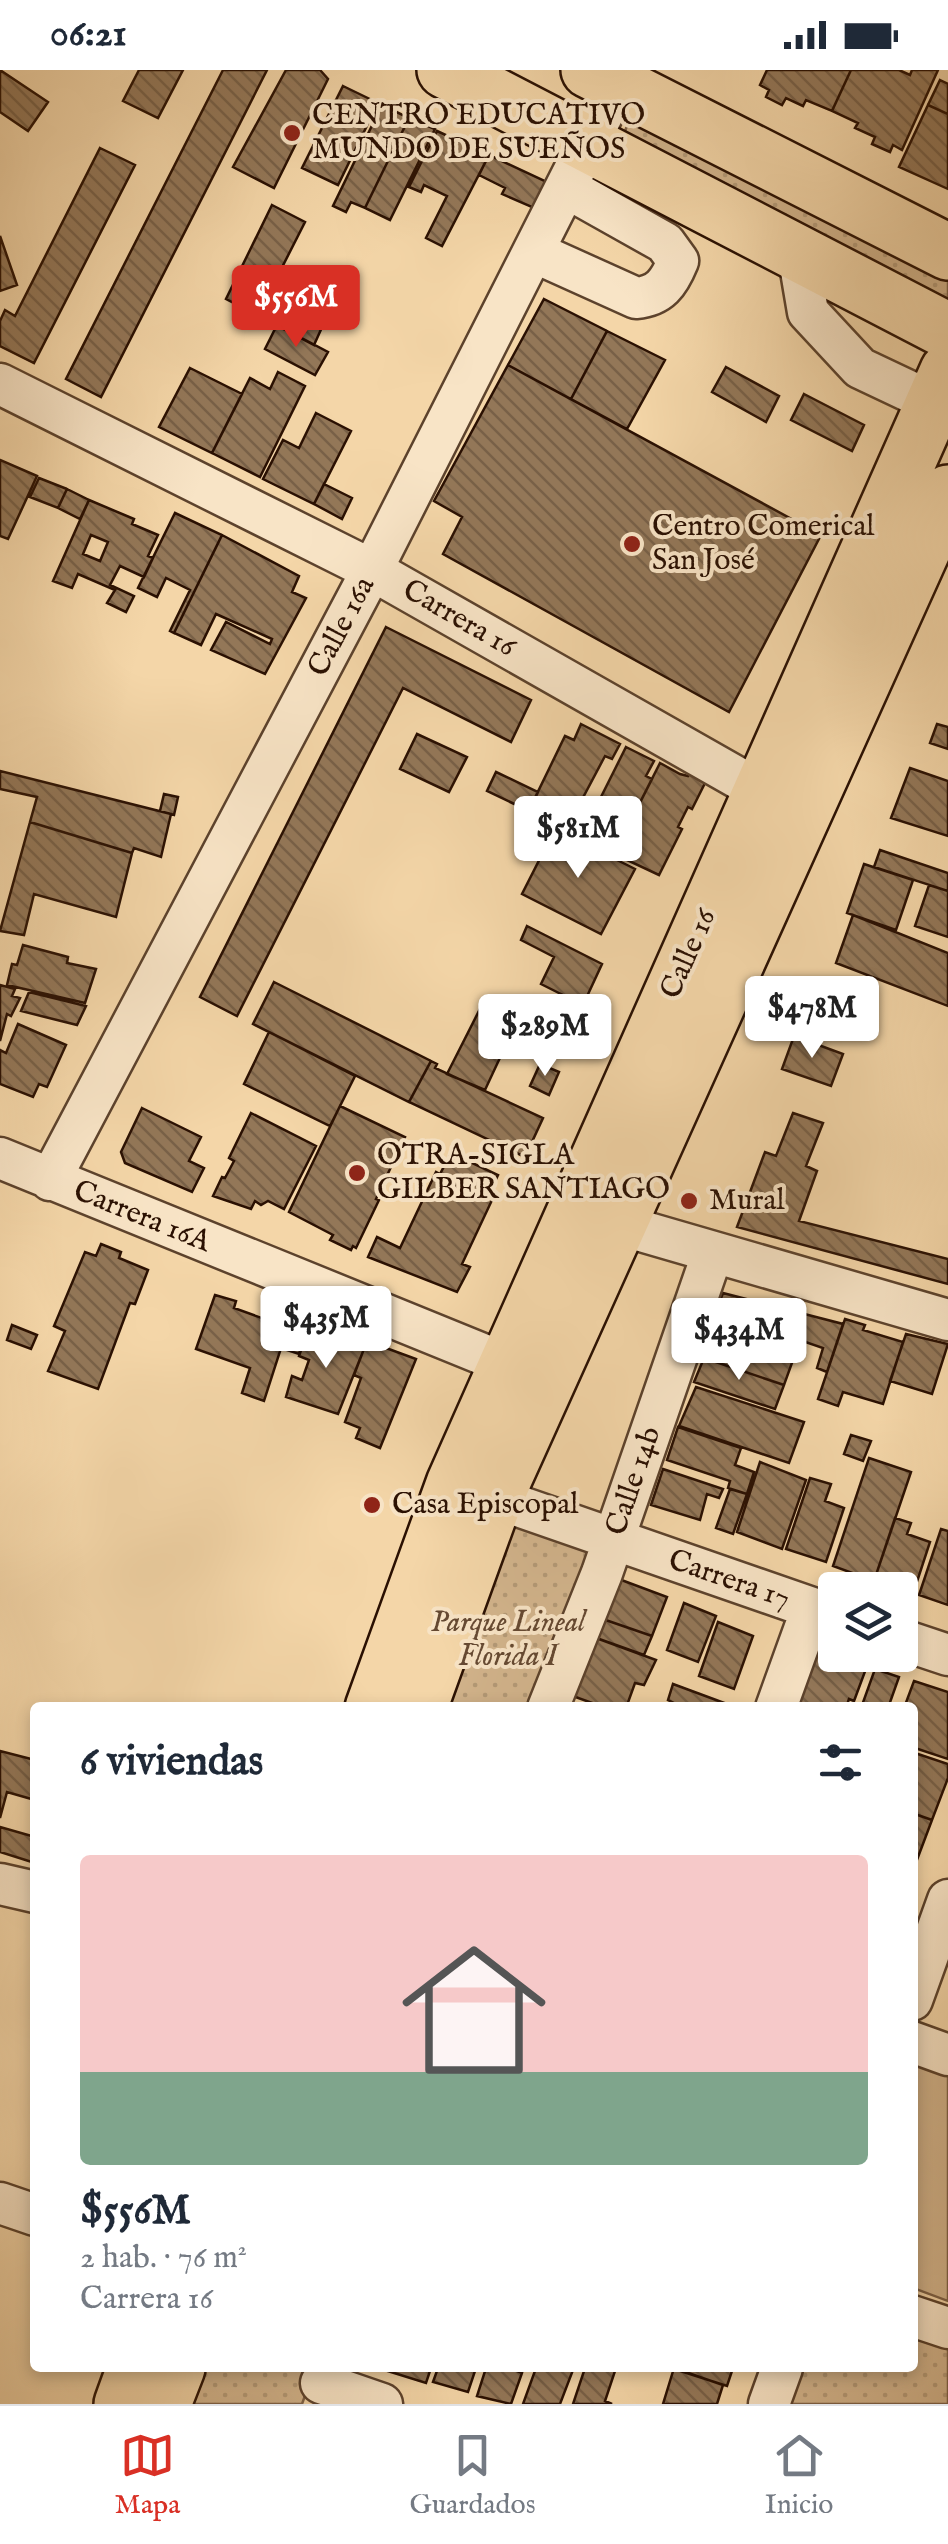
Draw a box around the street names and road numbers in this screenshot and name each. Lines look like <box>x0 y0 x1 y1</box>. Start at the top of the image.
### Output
street label: Calle 16a <box>300 570 384 684</box>
street label: Carrera 16 <box>396 571 524 667</box>
street label: Calle 16 <box>652 902 726 1005</box>
street label: Carrera 16A <box>68 1172 217 1262</box>
street label: Calle 14b <box>598 1421 670 1541</box>
street label: Carrera 17 <box>663 1542 795 1618</box>

